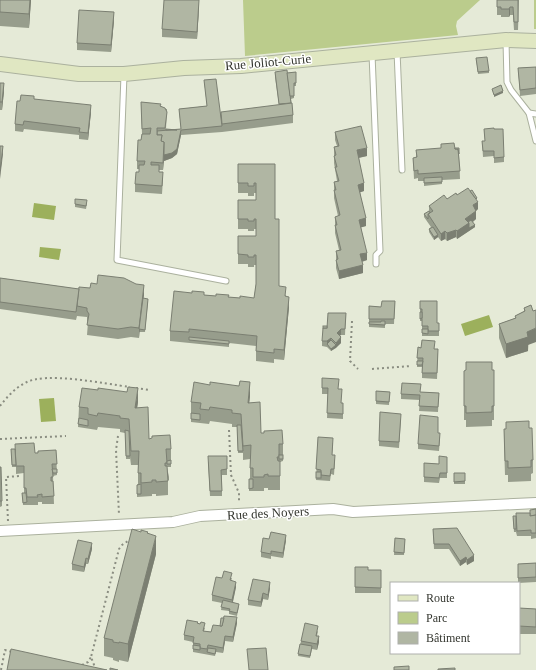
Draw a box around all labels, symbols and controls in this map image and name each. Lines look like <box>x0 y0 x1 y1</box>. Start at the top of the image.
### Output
street label: Rue Joliot-Curie <box>224 51 312 73</box>
street label: Rue des Noyers <box>226 503 310 523</box>
legend <box>390 582 520 654</box>
text: Route <box>426 591 455 605</box>
text: Parc <box>426 611 447 625</box>
text: Bâtiment <box>426 631 471 645</box>

